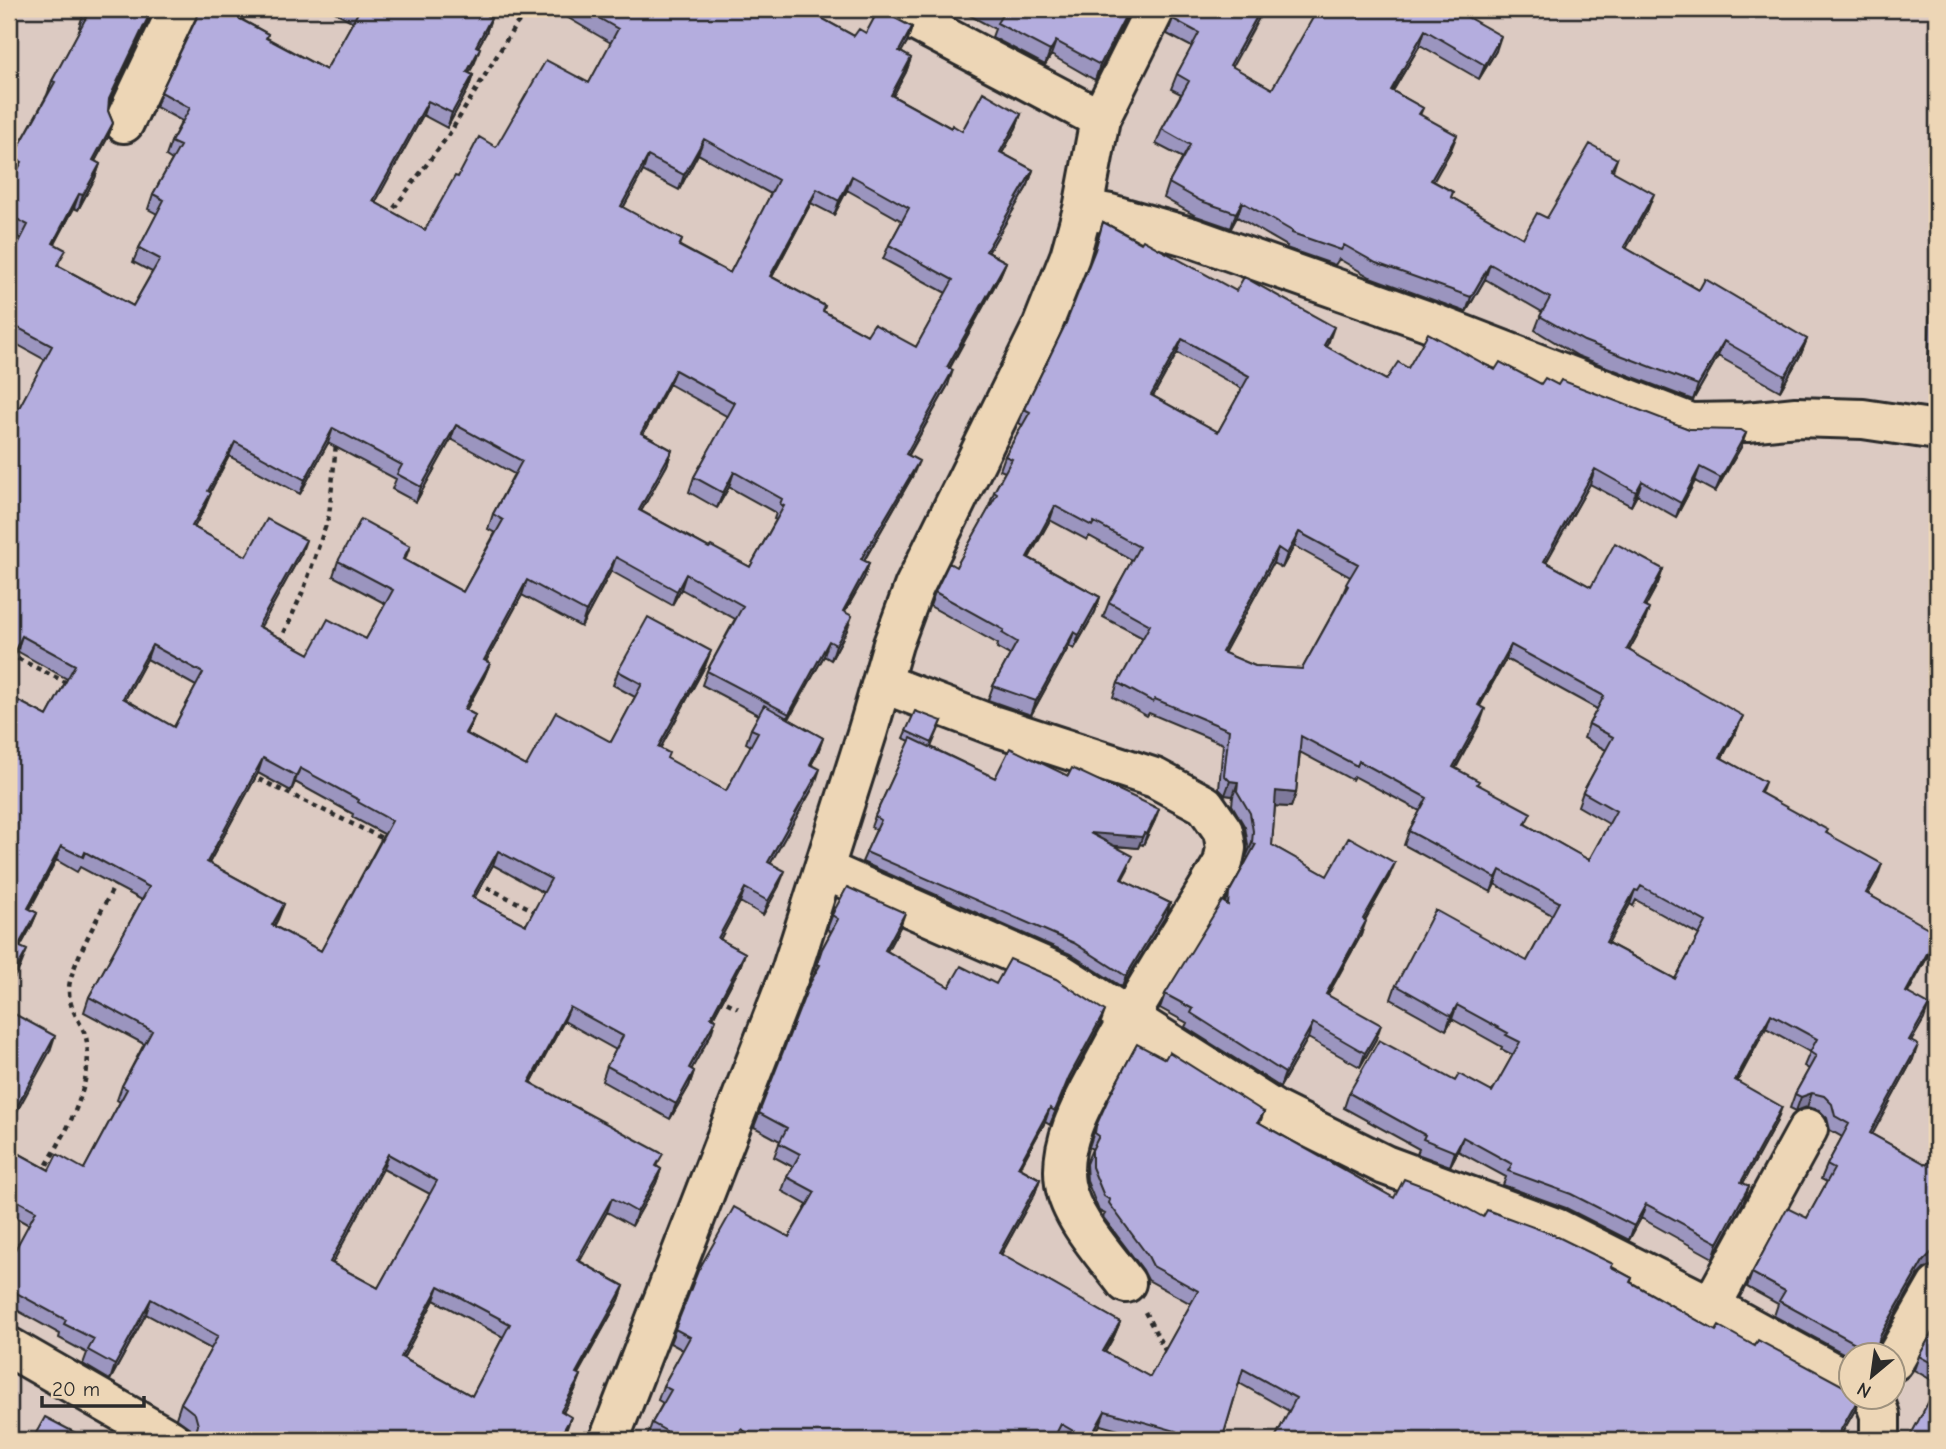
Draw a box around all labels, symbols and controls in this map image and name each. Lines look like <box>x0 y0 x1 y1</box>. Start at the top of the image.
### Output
north arrow <box>1838 1340 1908 1410</box>
scale bar <box>42 1365 144 1409</box>
text: 20 m <box>52 1377 100 1401</box>
text: N <box>1853 1377 1875 1403</box>

